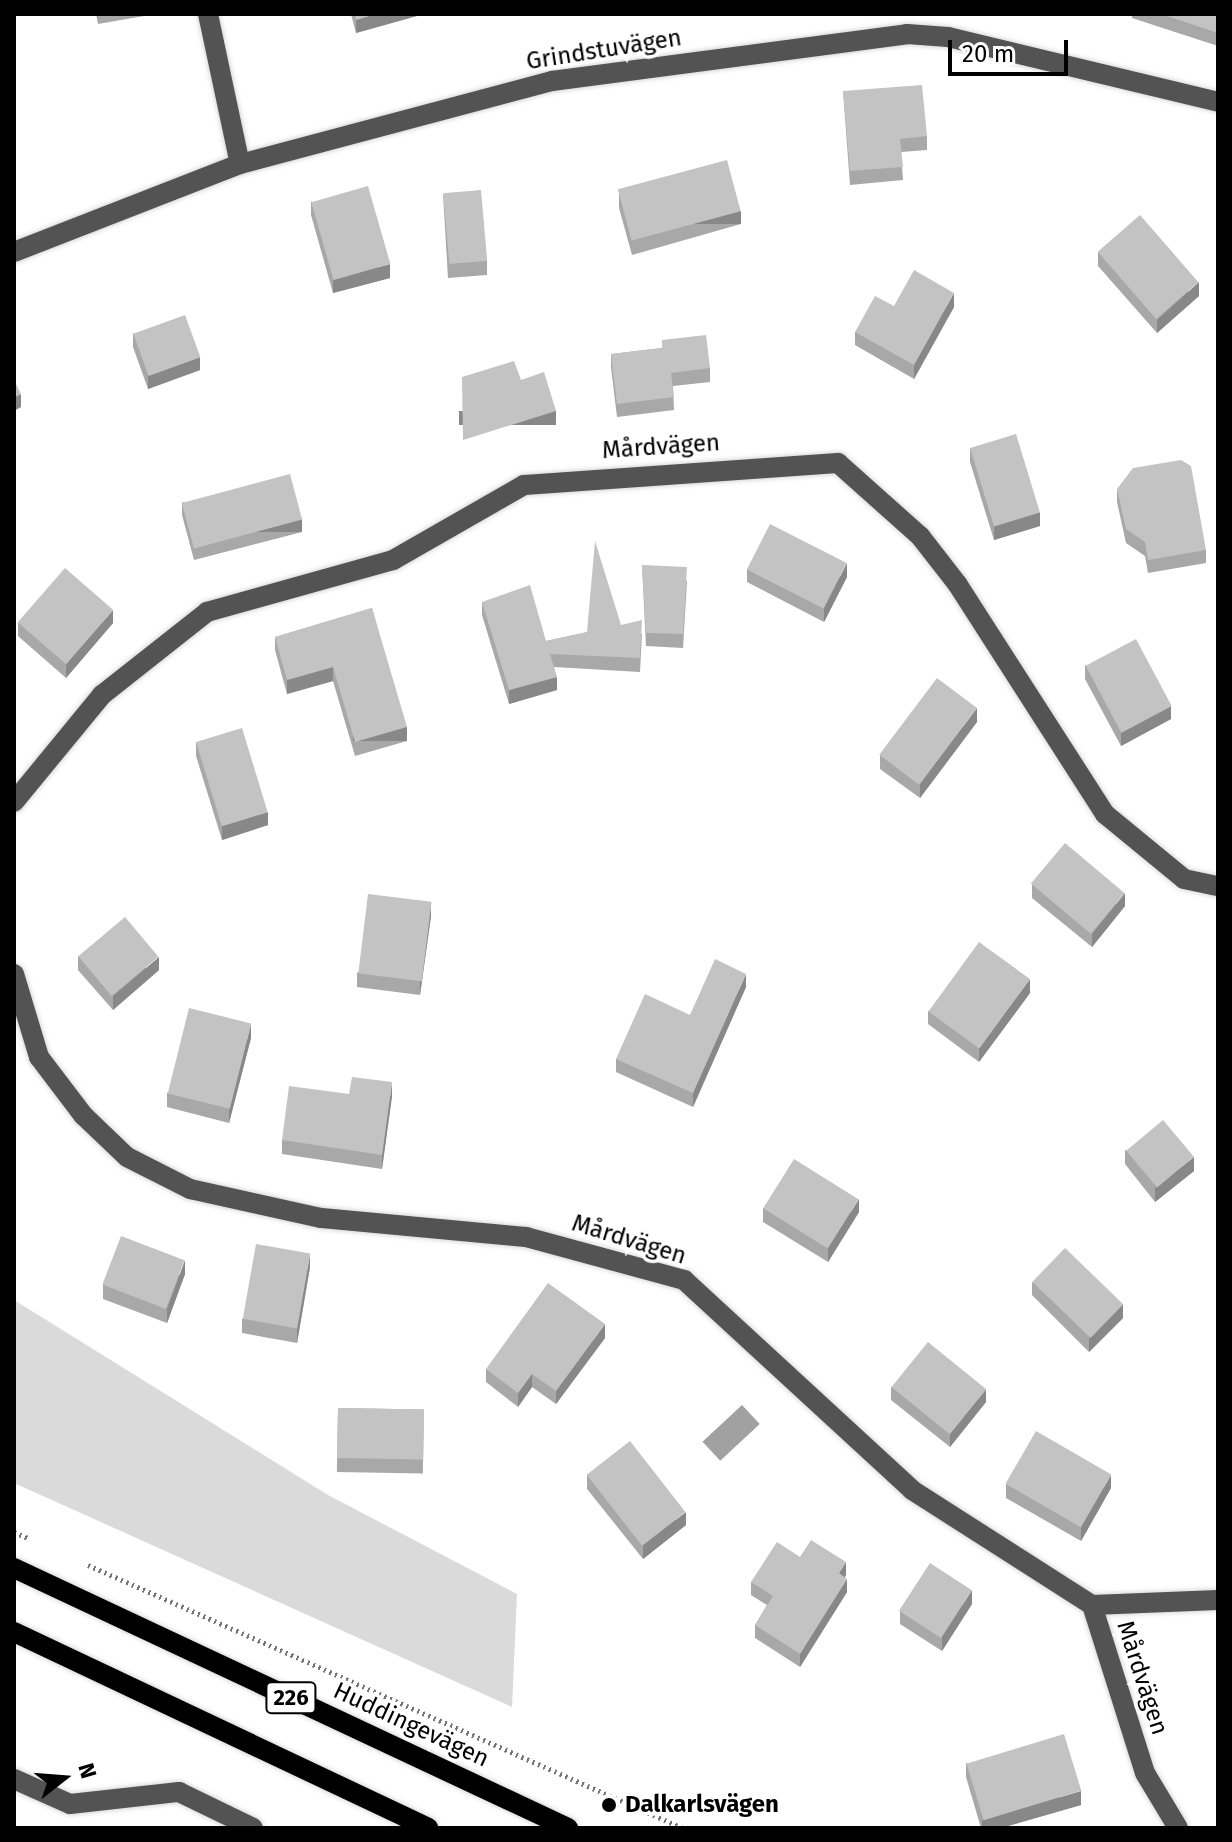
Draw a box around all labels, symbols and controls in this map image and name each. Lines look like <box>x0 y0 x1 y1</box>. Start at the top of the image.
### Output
street label: Grindstuvägen <box>524 24 684 76</box>
scale bar <box>952 24 1072 74</box>
text: 20 m <box>962 40 1014 68</box>
street label: Mårdvägen <box>601 429 721 465</box>
street label: Mårdvägen <box>568 1209 690 1271</box>
street label: Mårdvägen <box>1110 1617 1174 1739</box>
street label: Huddingevägen <box>329 1676 493 1774</box>
road number: 226 <box>265 1680 317 1716</box>
north arrow <box>24 1738 104 1818</box>
text: N <box>72 1760 102 1782</box>
place label: Dalkarlsvägen <box>625 1791 779 1819</box>
marker: Dalkarlsvägen <box>600 1796 618 1814</box>

